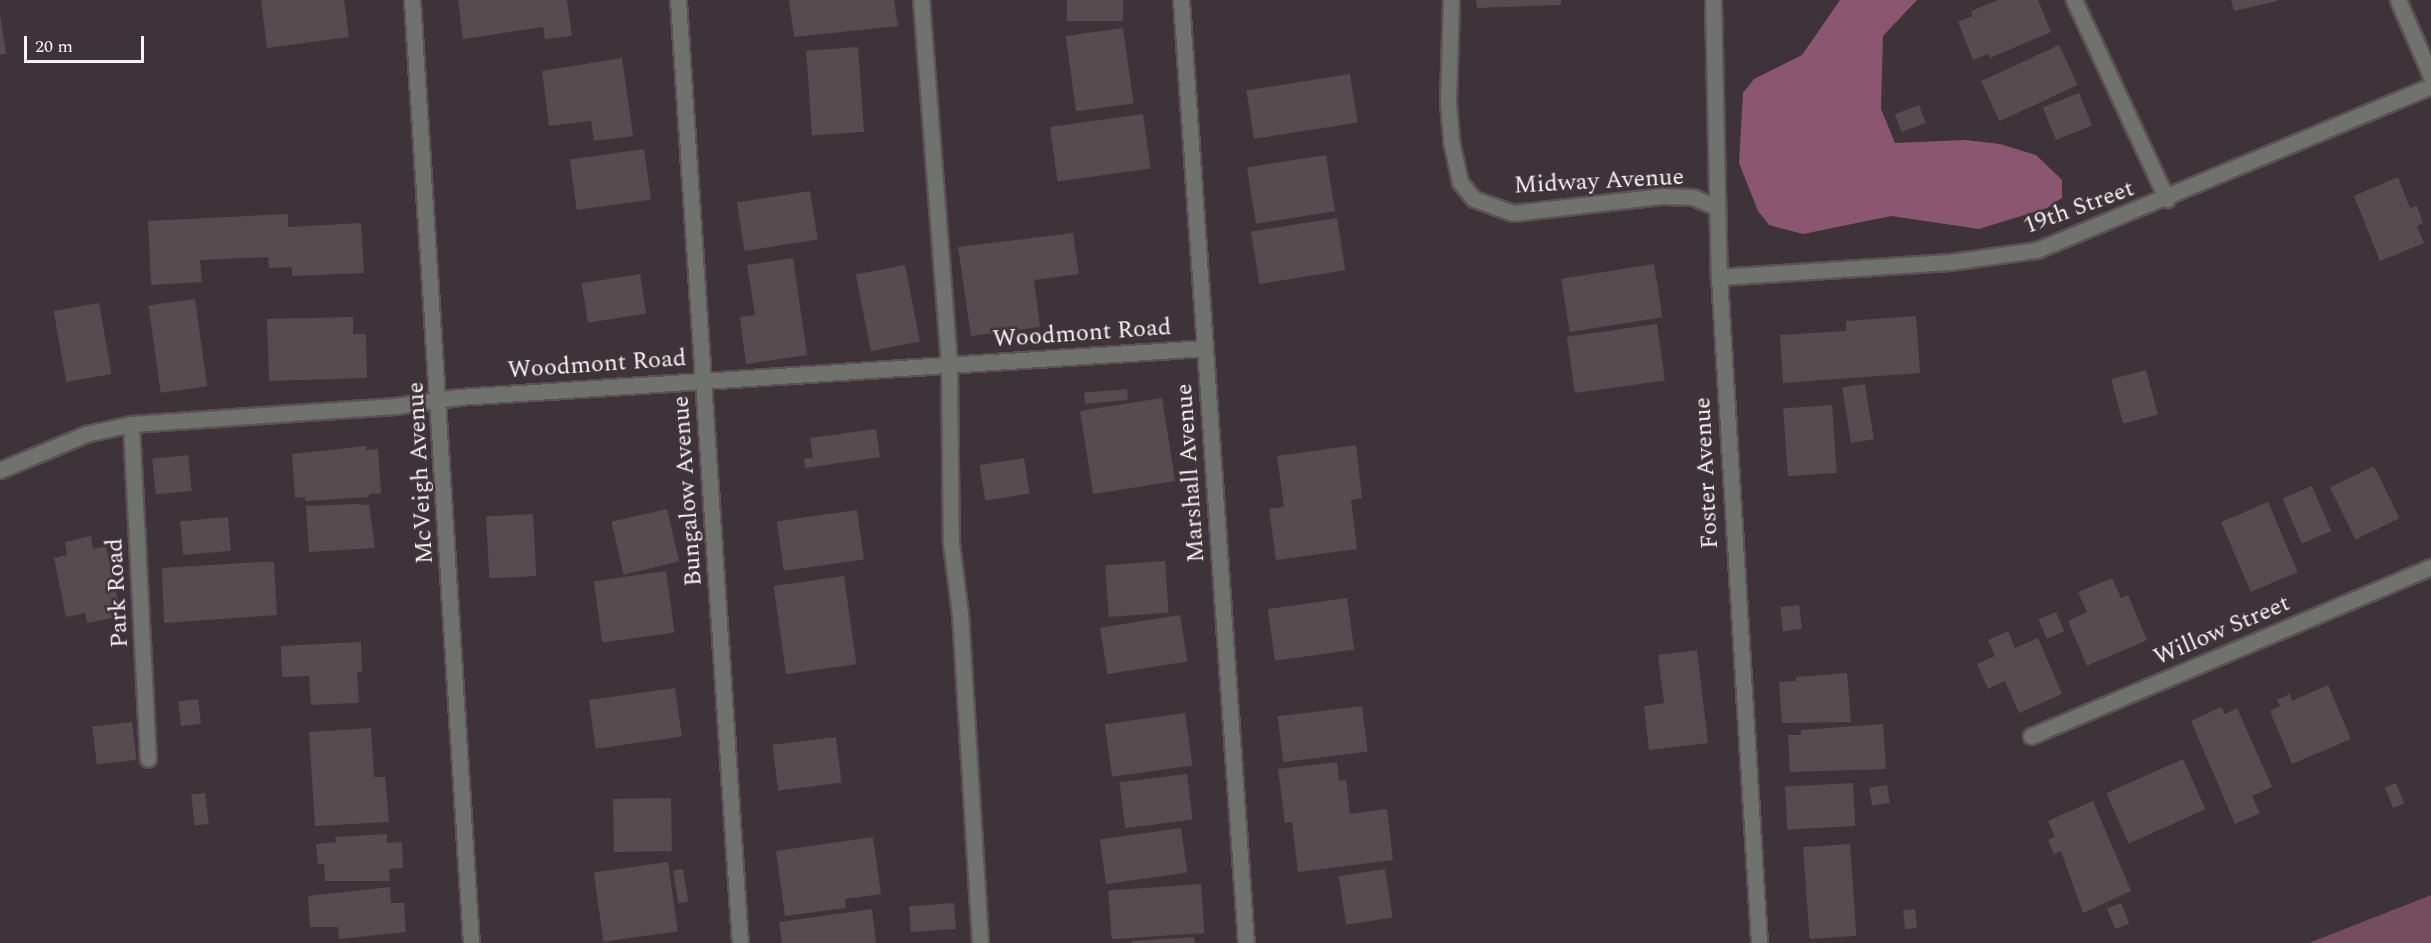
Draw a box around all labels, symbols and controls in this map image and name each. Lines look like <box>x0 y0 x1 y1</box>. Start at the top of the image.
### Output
scale bar <box>27 24 147 62</box>
text: 20 m <box>35 33 73 60</box>
street label: Midway Avenue <box>1513 163 1685 201</box>
street label: 19th Street <box>2020 175 2138 241</box>
street label: Woodmont Road <box>992 313 1172 355</box>
street label: Woodmont Road <box>507 344 687 386</box>
street label: McVeigh Avenue <box>402 381 440 565</box>
street label: Marshall Avenue <box>1170 382 1212 564</box>
street label: Bungalow Avenue <box>667 395 709 587</box>
street label: Foster Avenue <box>1689 396 1725 550</box>
street label: Park Road <box>101 538 135 648</box>
street label: Willow Street <box>2150 589 2294 673</box>

